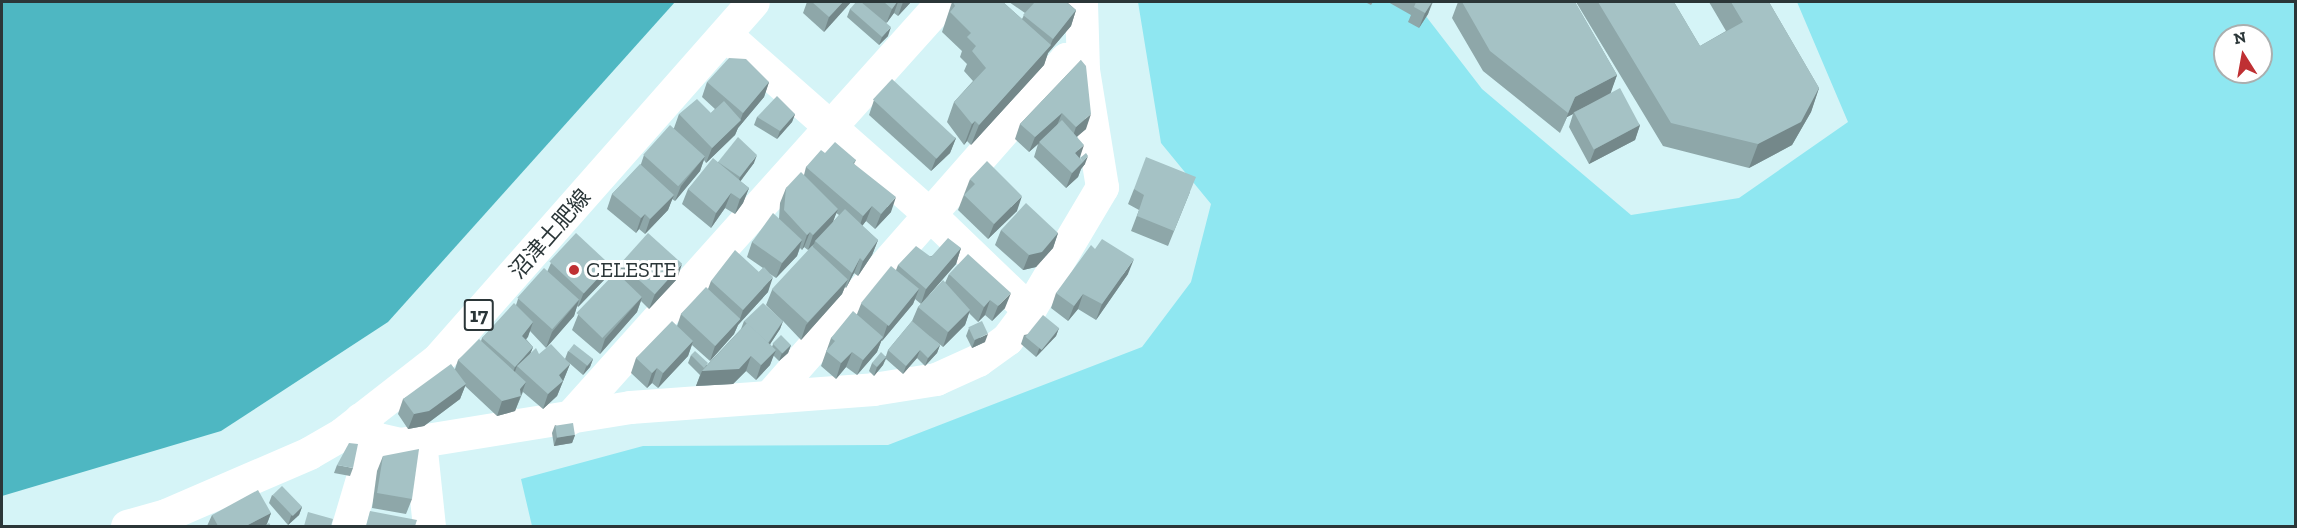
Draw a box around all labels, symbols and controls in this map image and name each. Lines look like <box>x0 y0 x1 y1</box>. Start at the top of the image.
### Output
north arrow <box>2213 24 2273 84</box>
text: N <box>2232 27 2248 48</box>
street label: 沼津土肥線 <box>504 184 596 284</box>
place label: CELESTE <box>586 257 676 283</box>
marker: CELESTE <box>567 263 581 277</box>
road number: 17 <box>462 297 496 333</box>

